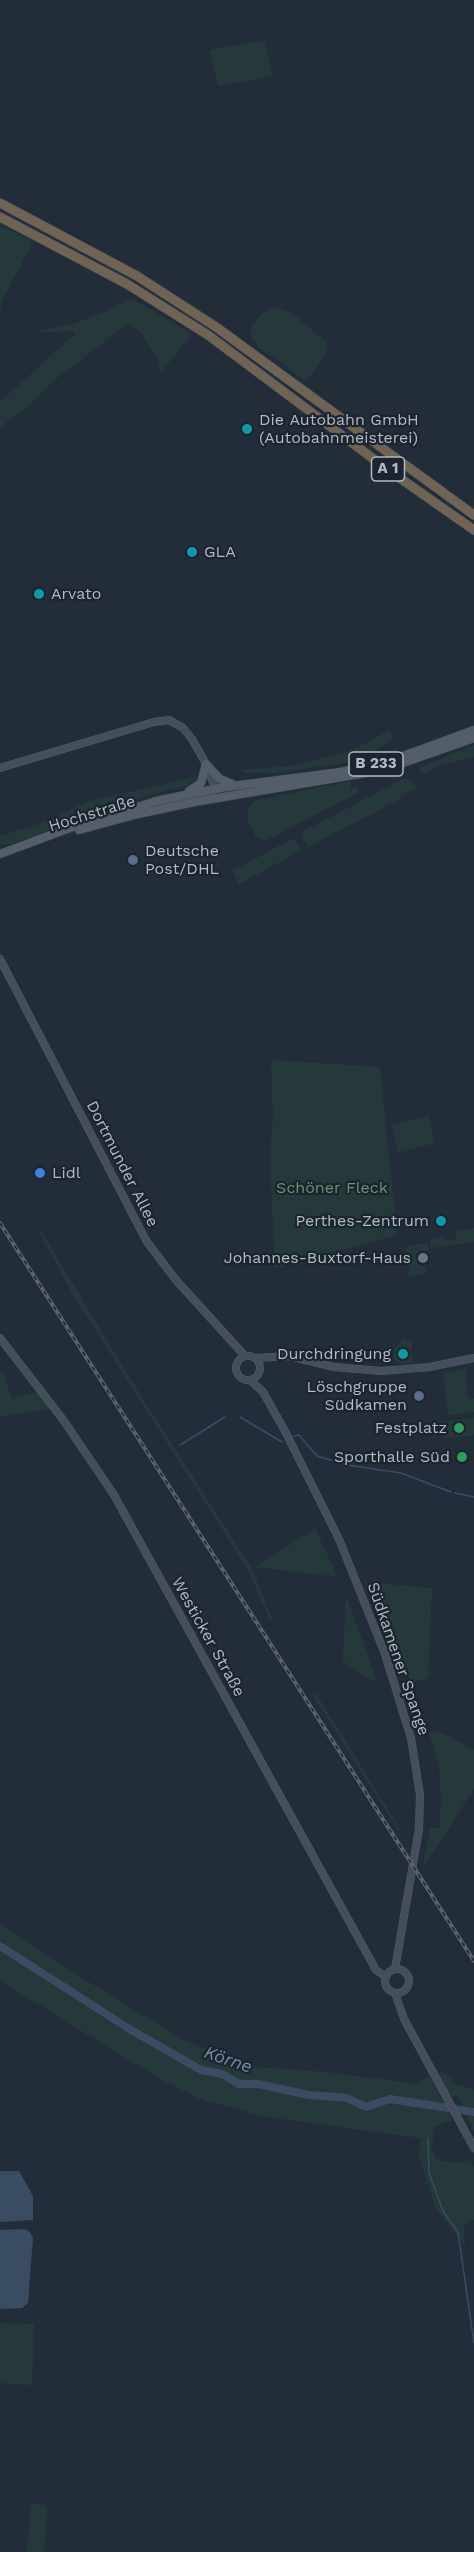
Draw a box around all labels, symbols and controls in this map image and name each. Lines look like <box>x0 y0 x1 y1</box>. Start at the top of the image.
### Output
place label: Die Autobahn GmbH (Autobahnmeisterei) <box>259 410 419 448</box>
marker: Die Autobahn GmbH (Autobahnmeisterei) <box>240 422 254 436</box>
road number: A 1 <box>372 457 404 481</box>
place label: GLA <box>204 542 236 562</box>
marker: GLA <box>185 545 199 559</box>
place label: Arvato <box>51 584 101 604</box>
marker: Arvato <box>32 587 46 601</box>
road number: B 233 <box>349 752 403 776</box>
street label: Hochstraße <box>46 792 138 836</box>
place label: Deutsche Post/DHL <box>145 841 219 879</box>
marker: Deutsche Post/DHL <box>126 853 140 867</box>
street label: Dortmunder Allee <box>82 1098 162 1230</box>
place label: Lidl <box>52 1163 81 1183</box>
marker: Lidl <box>33 1166 47 1180</box>
park label: Schöner Fleck <box>276 1178 388 1198</box>
place label: Perthes-Zentrum <box>295 1211 429 1231</box>
marker: Perthes-Zentrum <box>434 1214 448 1228</box>
place label: Johannes-Buxtorf-Haus <box>224 1248 411 1268</box>
marker: Johannes-Buxtorf-Haus <box>416 1251 430 1265</box>
place label: Durchdringung <box>277 1344 391 1364</box>
marker: Durchdringung <box>396 1347 410 1361</box>
place label: Löschgruppe Südkamen <box>307 1377 407 1415</box>
marker: Löschgruppe Südkamen <box>412 1389 426 1403</box>
place label: Festplatz <box>375 1418 447 1438</box>
marker: Festplatz <box>452 1421 466 1435</box>
place label: Sporthalle Süd <box>334 1447 450 1467</box>
marker: Sporthalle Süd <box>455 1450 469 1464</box>
street label: Westicker Straße <box>167 1574 249 1700</box>
street label: Südkamener Spange <box>363 1580 433 1738</box>
water label: Körne <box>201 2042 255 2078</box>

